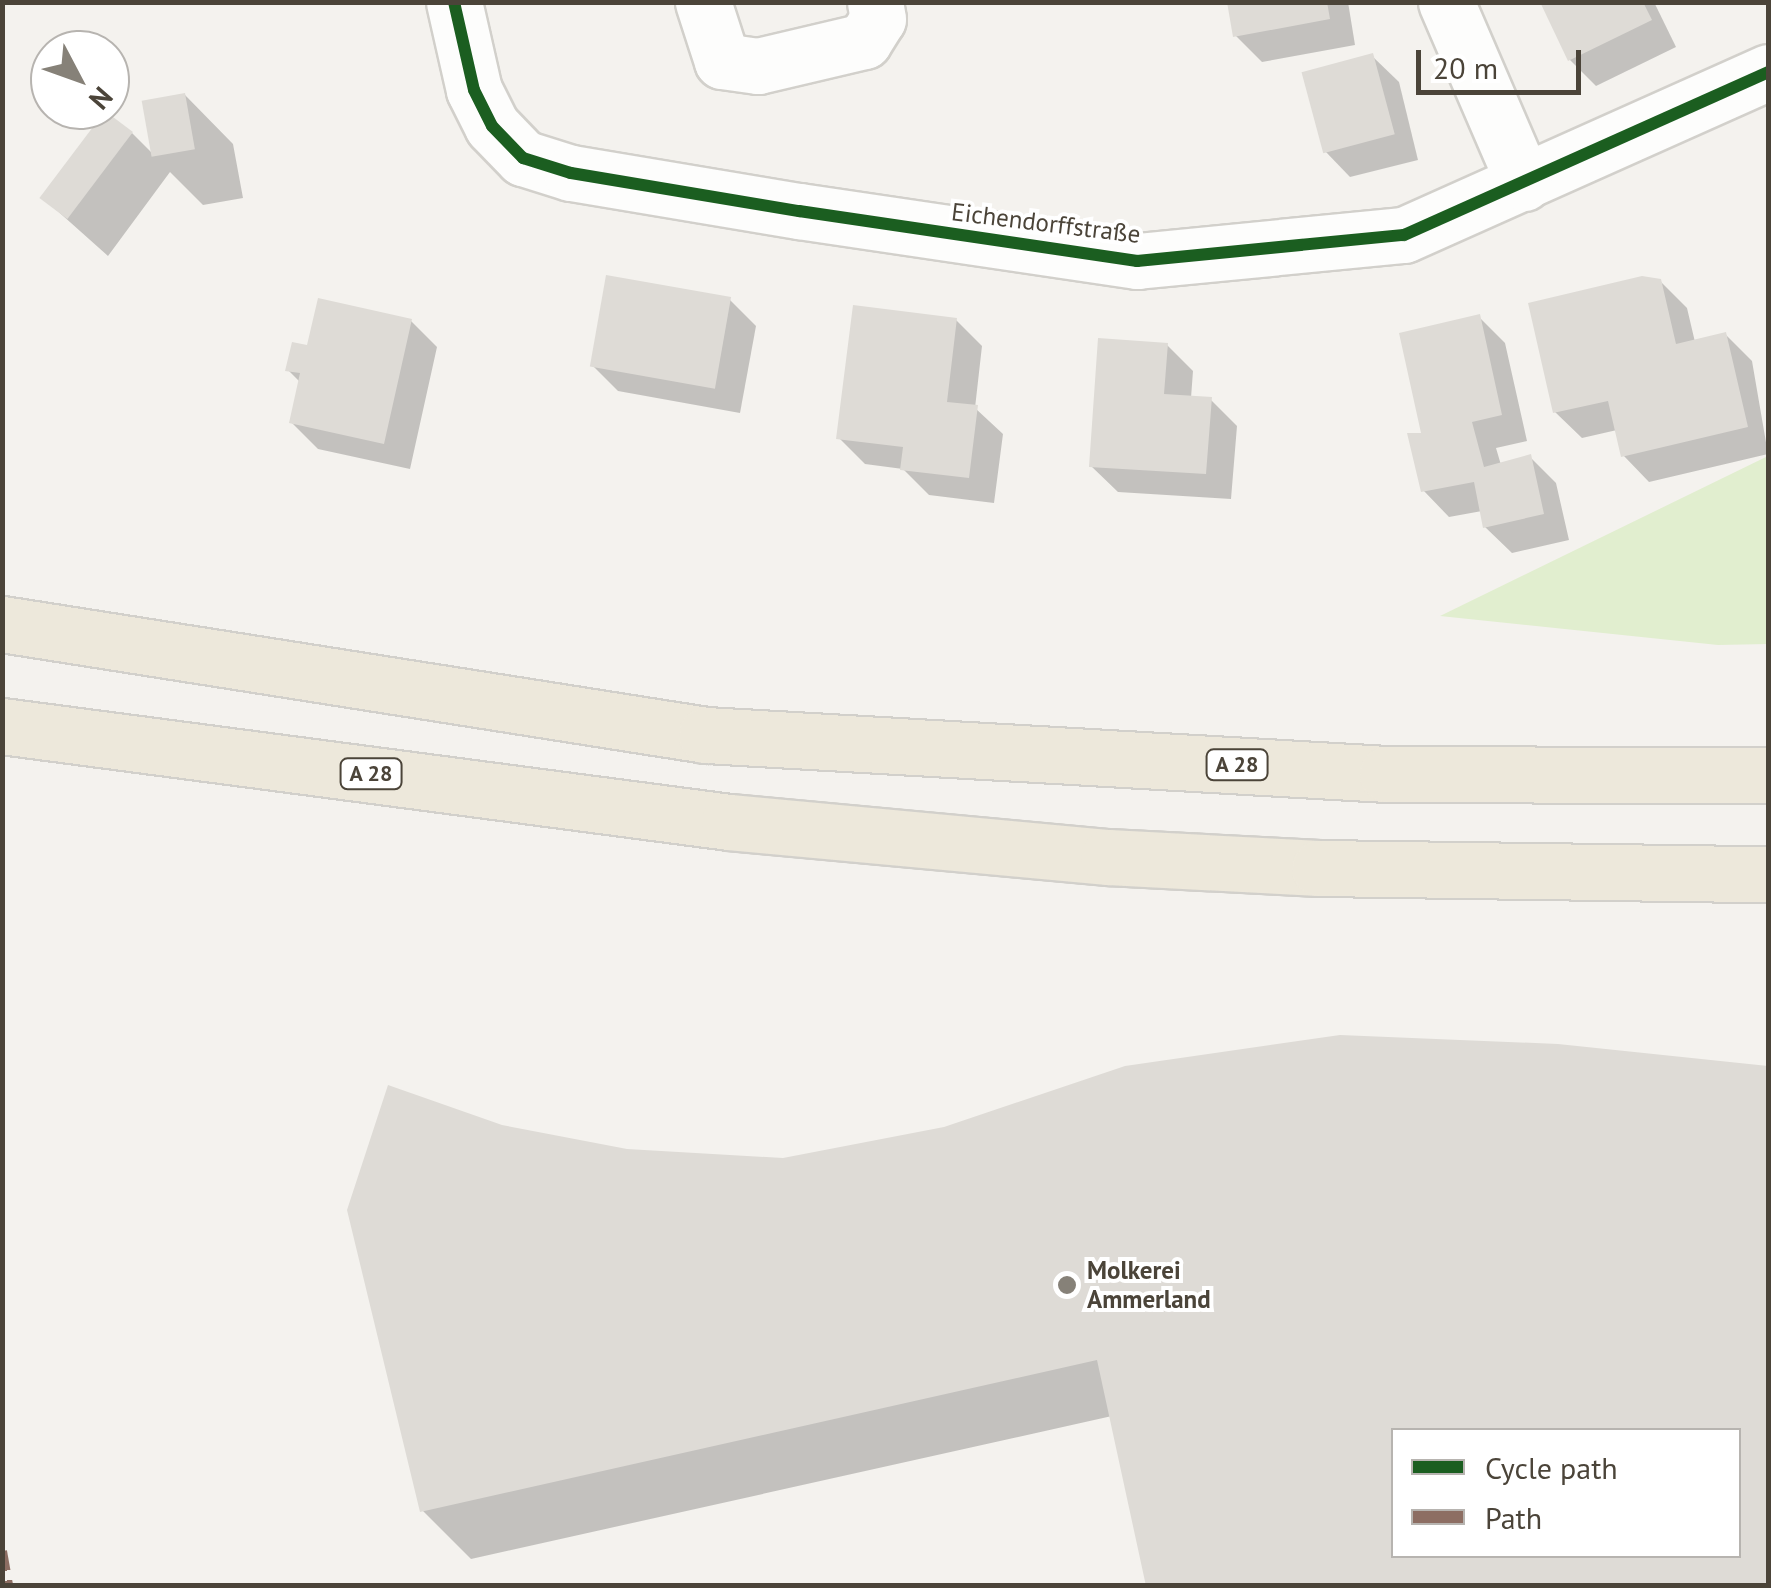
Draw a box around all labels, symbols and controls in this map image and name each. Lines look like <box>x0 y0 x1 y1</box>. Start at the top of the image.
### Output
north arrow <box>30 30 130 130</box>
scale bar <box>1421 30 1586 92</box>
text: 20 m <box>1433 48 1498 87</box>
text: N <box>82 80 122 118</box>
street label: Eichendorffstraße <box>950 197 1142 249</box>
road number: A 28 <box>1204 748 1270 782</box>
road number: A 28 <box>338 757 404 791</box>
place label: Molkerei Ammerland <box>1087 1256 1211 1315</box>
marker: Molkerei Ammerland <box>1056 1274 1078 1296</box>
legend <box>1391 1428 1741 1558</box>
text: Cycle path <box>1485 1448 1618 1487</box>
text: Path <box>1485 1498 1542 1537</box>

